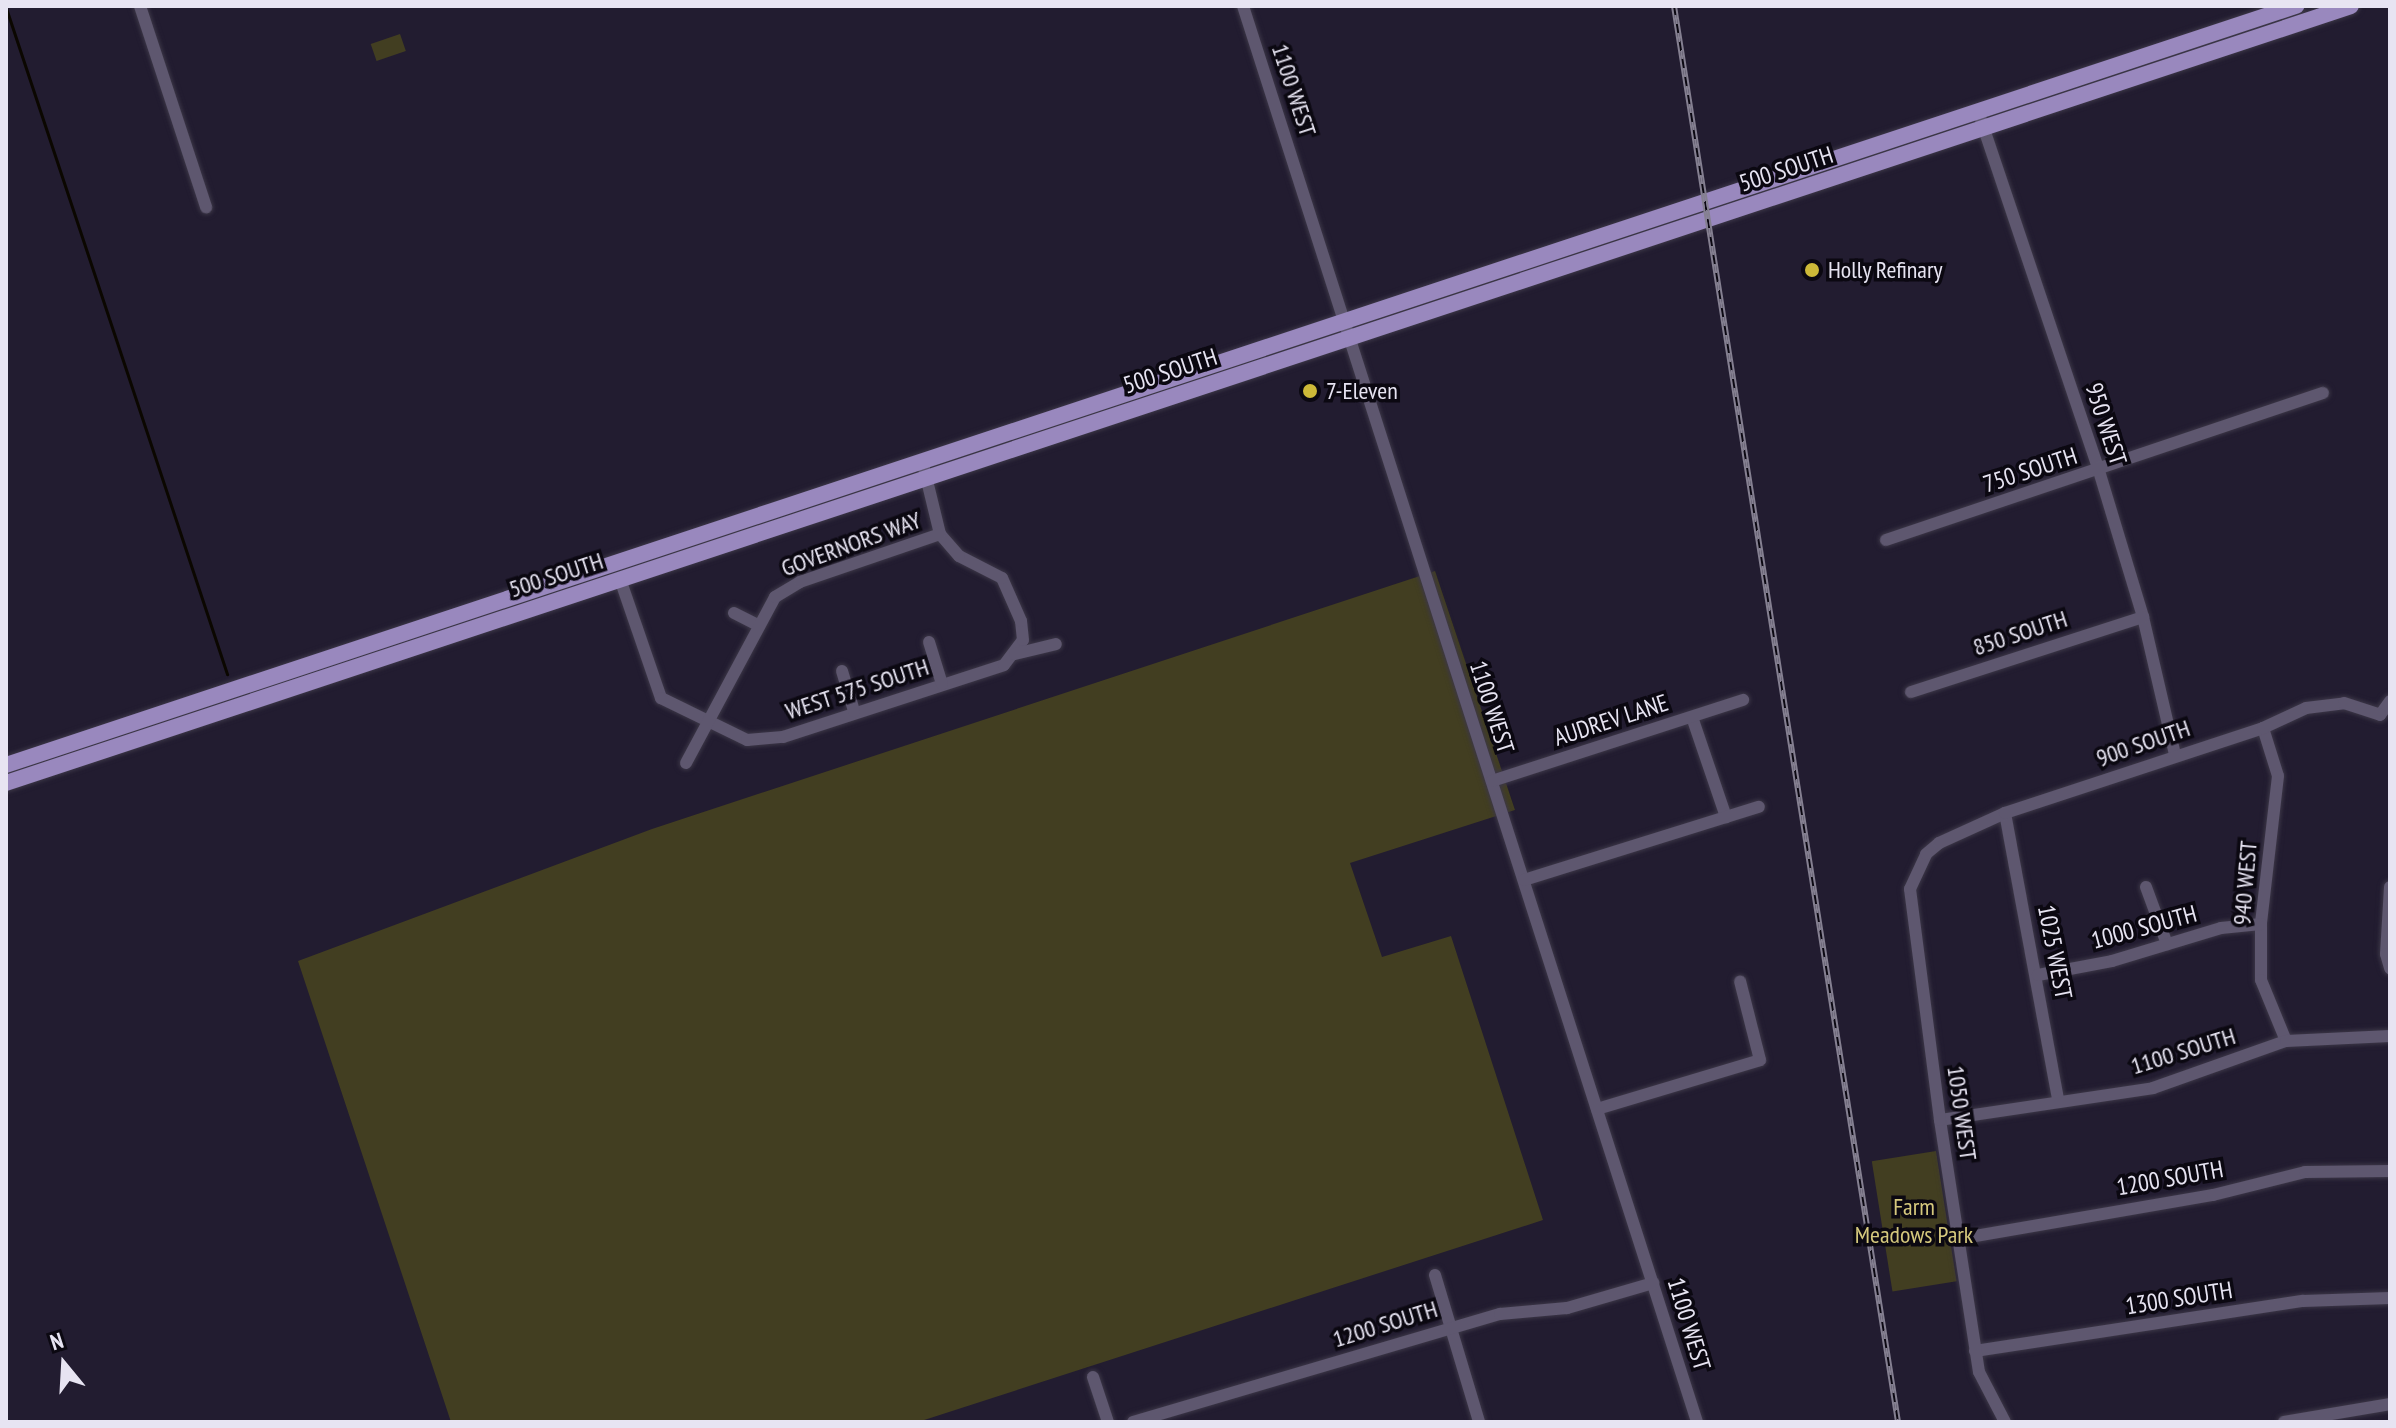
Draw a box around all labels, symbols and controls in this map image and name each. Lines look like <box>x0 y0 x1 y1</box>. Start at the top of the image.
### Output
street label: 1100 WEST <box>1266 40 1322 140</box>
street label: 500 SOUTH <box>1735 140 1837 198</box>
place label: Holly Refinary <box>1828 256 1943 284</box>
marker: Holly Refinary <box>1803 261 1821 279</box>
street label: 500 SOUTH <box>1119 342 1221 400</box>
place label: 7-Eleven <box>1326 377 1398 405</box>
street label: 950 WEST <box>2079 379 2133 469</box>
marker: 7-Eleven <box>1301 382 1319 400</box>
street label: 750 SOUTH <box>1979 441 2081 499</box>
street label: GOVERNORS WAY <box>777 505 925 583</box>
street label: 500 SOUTH <box>505 546 607 604</box>
street label: 850 SOUTH <box>1969 604 2071 662</box>
street label: WEST 575 SOUTH <box>781 652 933 726</box>
street label: 1100 WEST <box>1464 657 1520 757</box>
street label: AUDREV LANE <box>1550 688 1672 752</box>
street label: 900 SOUTH <box>2092 714 2194 772</box>
street label: 940 WEST <box>2227 839 2263 927</box>
street label: 1000 SOUTH <box>2088 899 2200 955</box>
street label: 1025 WEST <box>2032 902 2078 1002</box>
street label: 1100 SOUTH <box>2127 1021 2239 1081</box>
street label: 1050 WEST <box>1941 1064 1983 1162</box>
street label: 1200 SOUTH <box>2114 1154 2226 1202</box>
park label: Farm Meadows Park <box>1855 1193 1973 1249</box>
street label: 1100 WEST <box>1661 1274 1717 1374</box>
street label: 1300 SOUTH <box>2123 1275 2235 1321</box>
street label: 1200 SOUTH <box>1329 1294 1441 1354</box>
north arrow <box>24 1324 104 1404</box>
text: N <box>47 1326 67 1356</box>

